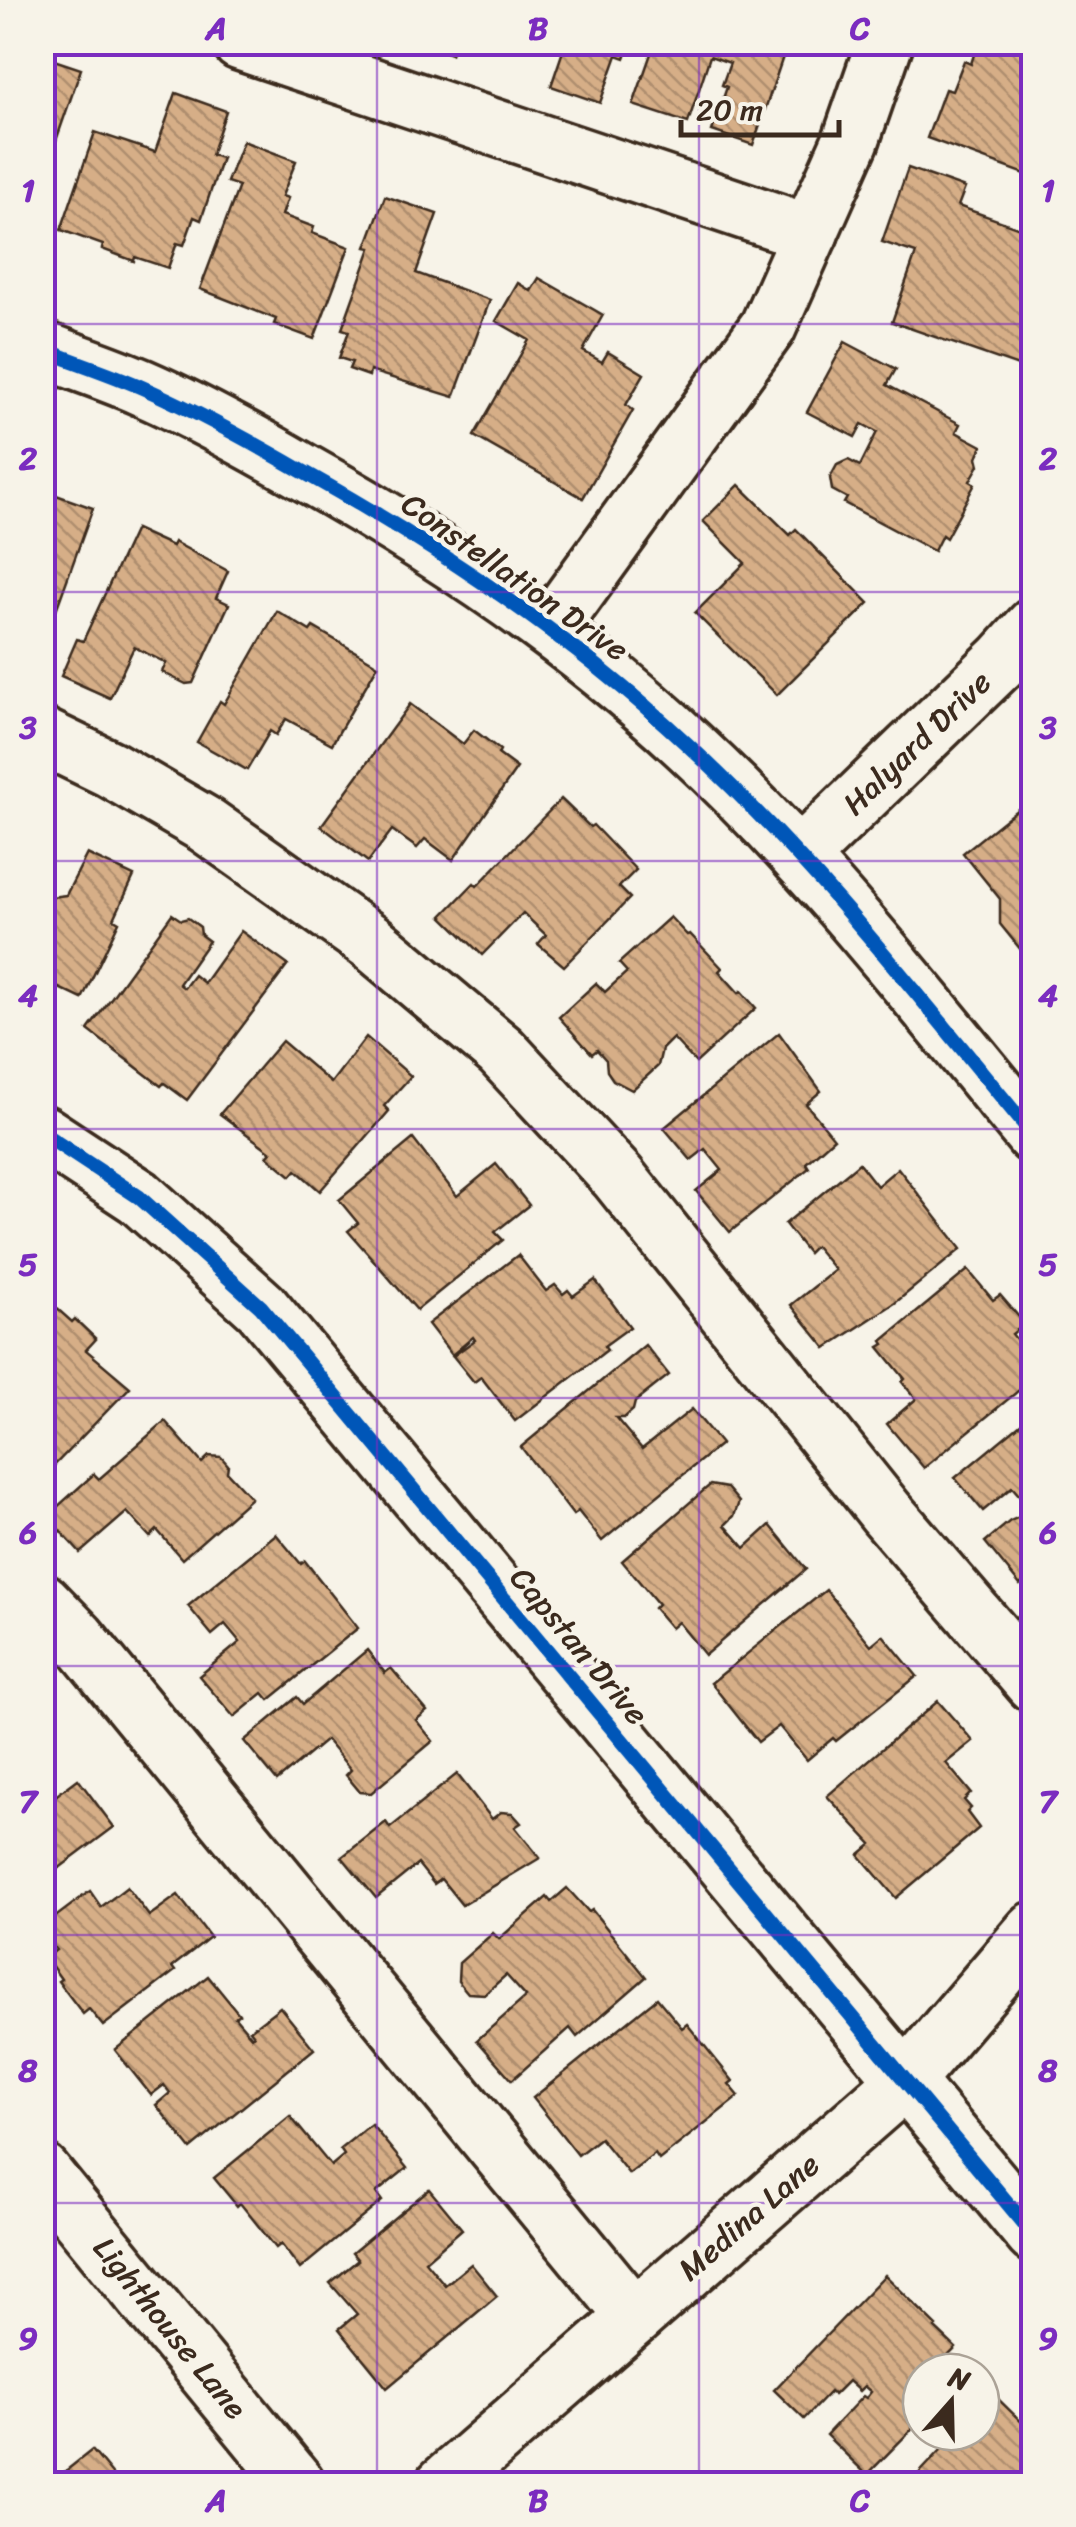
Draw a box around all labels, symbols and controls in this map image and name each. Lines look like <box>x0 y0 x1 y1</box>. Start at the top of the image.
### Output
text: A <box>204 0 227 57</box>
text: B <box>528 0 548 57</box>
text: C <box>849 0 871 57</box>
scale bar <box>681 75 838 137</box>
text: 20 m <box>696 83 763 137</box>
text: 1 <box>21 162 35 219</box>
text: 1 <box>1041 162 1055 219</box>
text: 2 <box>19 430 38 487</box>
text: 2 <box>1039 430 1058 487</box>
street label: Constellation Drive <box>389 477 641 677</box>
street label: Halyard Drive <box>828 656 1006 830</box>
text: 3 <box>18 699 37 756</box>
text: 3 <box>1038 699 1057 756</box>
text: 4 <box>18 967 38 1024</box>
text: 4 <box>1038 967 1058 1024</box>
text: 5 <box>18 1236 38 1293</box>
text: 5 <box>1038 1236 1058 1293</box>
text: 6 <box>19 1504 37 1561</box>
text: 6 <box>1039 1504 1057 1561</box>
street label: Capstan Drive <box>495 1553 663 1739</box>
text: 7 <box>19 1773 40 1830</box>
text: 7 <box>1039 1773 1060 1830</box>
text: 8 <box>17 2042 38 2099</box>
text: 8 <box>1037 2042 1058 2099</box>
street label: Medina Lane <box>664 2138 834 2296</box>
street label: Lighthouse Lane <box>78 2224 262 2432</box>
text: 9 <box>18 2310 38 2367</box>
text: 9 <box>1038 2310 1058 2367</box>
north arrow <box>901 2352 1001 2452</box>
text: N <box>941 2352 977 2406</box>
text: A <box>204 2472 227 2527</box>
text: B <box>528 2472 548 2527</box>
text: C <box>849 2472 871 2527</box>

